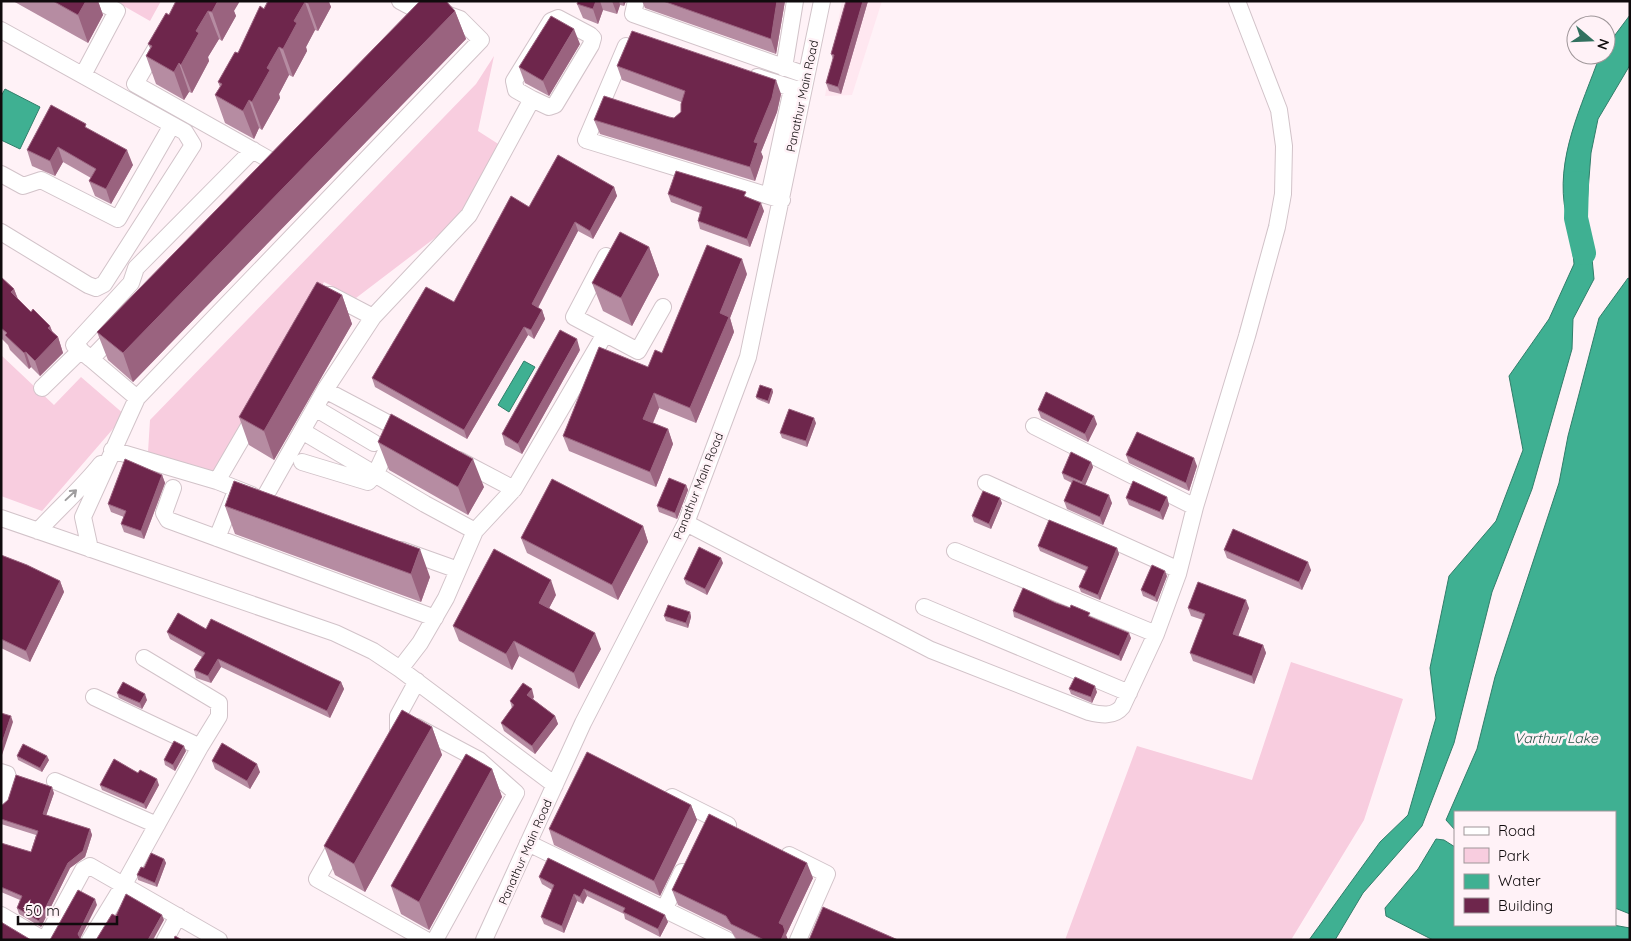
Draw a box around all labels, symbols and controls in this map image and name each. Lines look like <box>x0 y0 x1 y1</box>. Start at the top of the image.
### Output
north arrow <box>1566 15 1616 65</box>
text: N <box>1593 36 1613 52</box>
street label: Panathur Main Road <box>783 39 821 153</box>
street label: Panathur Main Road <box>670 430 726 542</box>
one-way arrow <box>65 489 78 501</box>
water label: Varthur Lake <box>1514 729 1599 747</box>
street label: Panathur Main Road <box>495 797 555 907</box>
legend <box>1454 811 1616 926</box>
text: Road <box>1498 821 1535 840</box>
text: Park <box>1498 846 1530 865</box>
text: Water <box>1498 871 1541 890</box>
scale bar <box>18 894 116 926</box>
text: Building <box>1498 896 1553 915</box>
text: 50 m <box>25 901 60 920</box>

